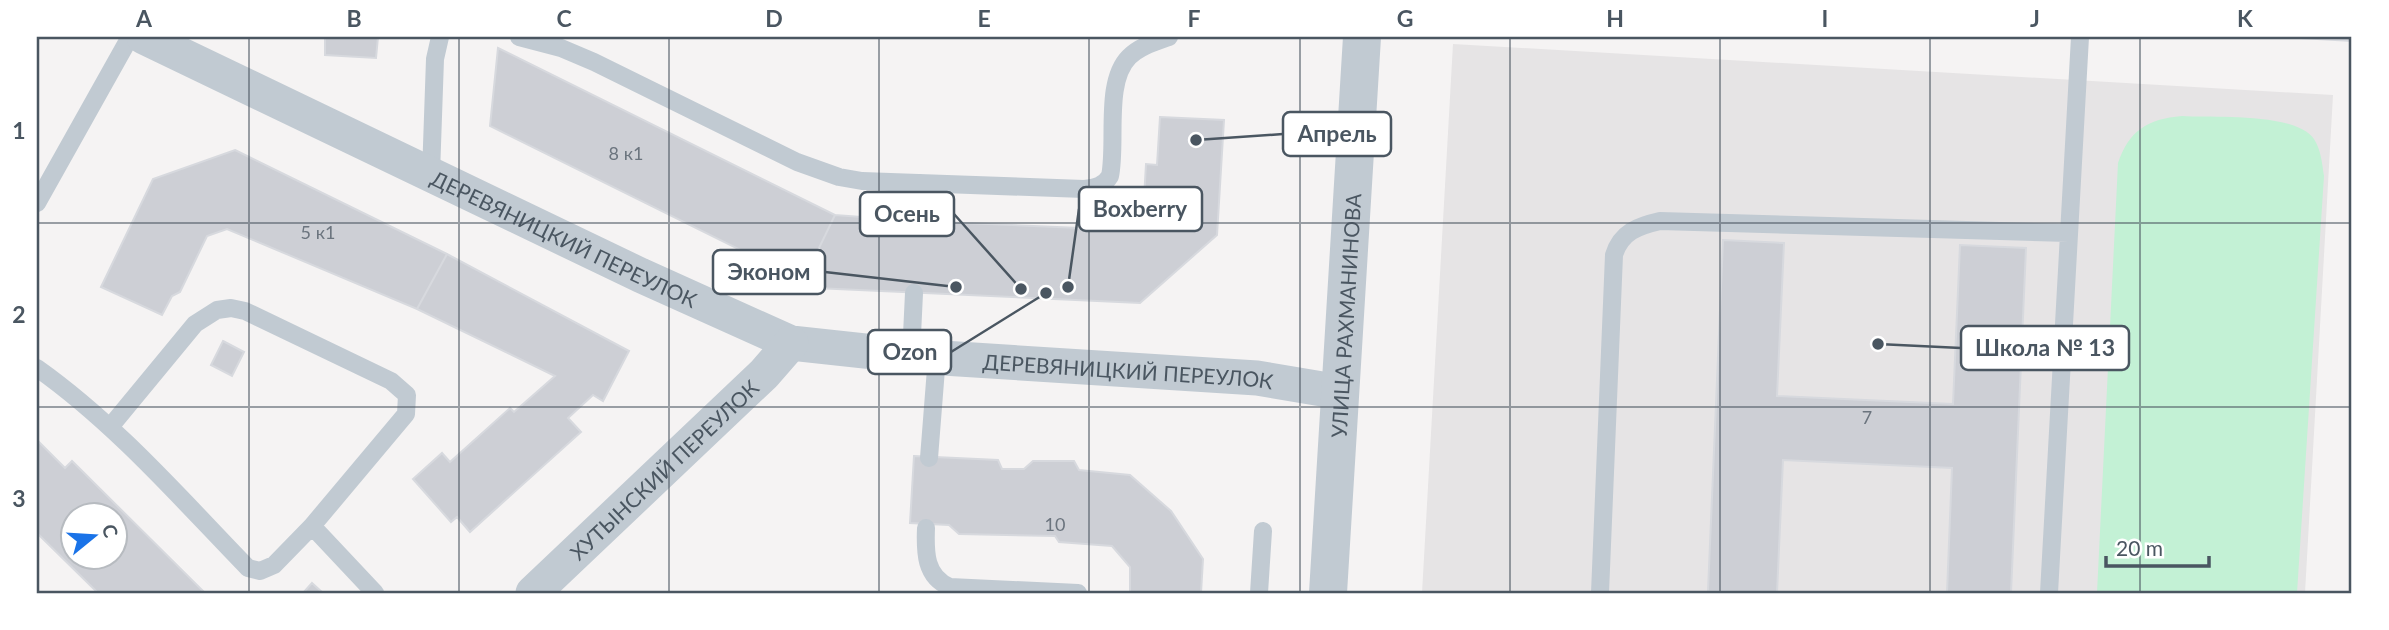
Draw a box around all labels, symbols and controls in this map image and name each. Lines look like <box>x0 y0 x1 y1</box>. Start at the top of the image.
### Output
text: A <box>135 4 153 32</box>
text: B <box>346 4 362 32</box>
text: C <box>556 4 572 32</box>
text: D <box>765 4 783 32</box>
text: E <box>977 4 991 32</box>
text: F <box>1187 4 1201 32</box>
text: G <box>1397 4 1413 32</box>
text: H <box>1606 4 1624 32</box>
text: I <box>1822 4 1828 32</box>
text: J <box>2030 4 2040 32</box>
text: K <box>2237 4 2253 32</box>
callout: Апрель <box>1283 112 1391 156</box>
text: 1 <box>12 116 26 144</box>
text: Апрель <box>1296 119 1377 147</box>
house number: 8 к1 <box>609 142 643 164</box>
street label: ДЕРЕВЯНИЦКИЙ ПЕРЕУЛОК <box>427 164 701 312</box>
callout: Boxberry <box>1079 187 1202 231</box>
callout: Осень <box>860 192 954 236</box>
street label: УЛИЦА РАХМАНИНОВА <box>1325 192 1365 438</box>
text: Boxberry <box>1093 194 1188 222</box>
text: Осень <box>874 199 940 227</box>
house number: 5 к1 <box>301 221 335 243</box>
callout: Эконом <box>713 250 825 294</box>
text: Эконом <box>727 257 811 285</box>
text: 2 <box>12 300 26 328</box>
callout: Школа № 13 <box>1961 326 2129 370</box>
callout: Ozon <box>868 330 951 374</box>
text: Школа № 13 <box>1975 333 2115 361</box>
text: Ozon <box>883 337 937 365</box>
street label: ДЕРЕВЯНИЦКИЙ ПЕРЕУЛОК <box>982 348 1275 393</box>
street label: ХУТЫНСКИЙ ПЕРЕУЛОК <box>564 374 763 564</box>
house number: 7 <box>1862 406 1872 428</box>
text: 3 <box>12 484 26 512</box>
north arrow <box>60 500 130 570</box>
house number: 10 <box>1045 513 1065 535</box>
text: С <box>98 521 124 541</box>
scale bar <box>2106 525 2209 569</box>
text: 20 m <box>2116 535 2163 560</box>

